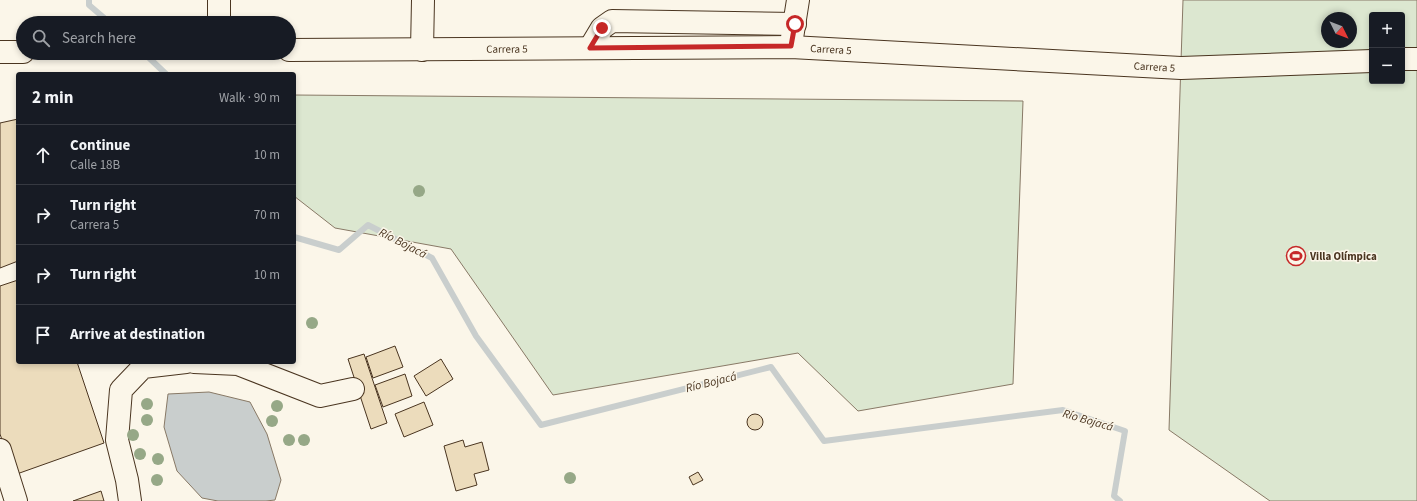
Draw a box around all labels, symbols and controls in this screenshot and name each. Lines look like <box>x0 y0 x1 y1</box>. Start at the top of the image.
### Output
north arrow <box>1321 12 1357 48</box>
map controls <box>1369 12 1405 84</box>
button: + <box>1369 12 1405 48</box>
route start <box>786 15 804 33</box>
search box <box>16 16 296 60</box>
route end <box>593 19 611 37</box>
icon: search <box>30 27 52 49</box>
text: Search here <box>62 28 136 49</box>
street label: Carrera 5 <box>810 41 852 58</box>
street label: Carrera 5 <box>486 42 528 57</box>
button: − <box>1369 48 1405 84</box>
street label: Carrera 5 <box>1133 58 1176 76</box>
text: 2 min <box>32 86 73 110</box>
text: Walk · 90 m <box>219 89 280 107</box>
text: Continue <box>70 135 130 156</box>
icon: ahead <box>32 144 54 166</box>
text: 10 m <box>254 146 280 164</box>
text: Calle 18B <box>70 156 120 174</box>
text: Turn right <box>70 195 136 216</box>
icon: right <box>32 204 54 226</box>
text: 70 m <box>254 206 280 224</box>
text: Carrera 5 <box>70 216 119 234</box>
water label: Río Bojacá <box>376 224 430 263</box>
sports icon: Villa Olímpica <box>1285 245 1307 267</box>
place label: Villa Olímpica <box>1309 249 1377 264</box>
icon: right <box>32 264 54 286</box>
text: Turn right <box>70 264 136 285</box>
text: 10 m <box>254 266 280 284</box>
icon: arrive <box>32 324 54 346</box>
text: Arrive at destination <box>70 324 205 345</box>
water label: Río Bojacá <box>684 368 739 397</box>
water label: Río Bojacá <box>1061 405 1116 436</box>

